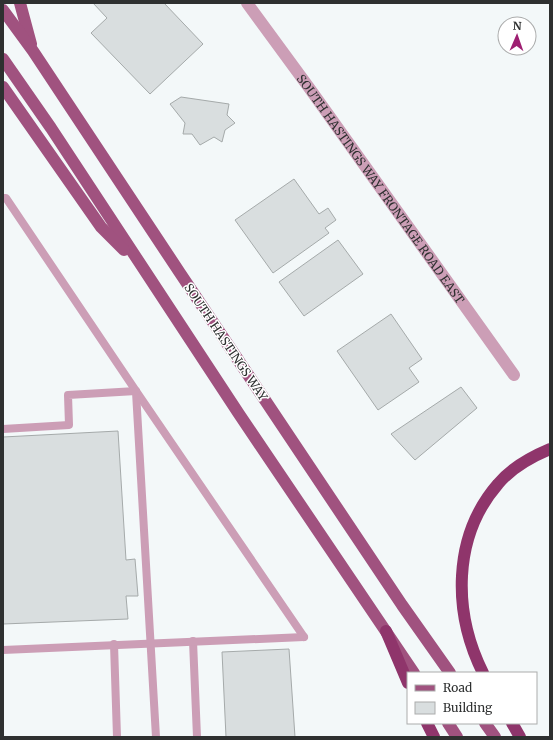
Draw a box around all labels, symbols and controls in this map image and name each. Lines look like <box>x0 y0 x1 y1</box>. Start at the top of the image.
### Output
north arrow <box>497 16 537 56</box>
text: N <box>513 19 522 33</box>
street label: SOUTH HASTINGS WAY FRONTAGE ROAD EAST <box>294 71 468 307</box>
street label: SOUTH HASTINGS WAY <box>181 281 271 404</box>
legend <box>407 672 537 724</box>
text: Road <box>443 680 472 695</box>
text: Building <box>443 700 493 715</box>

